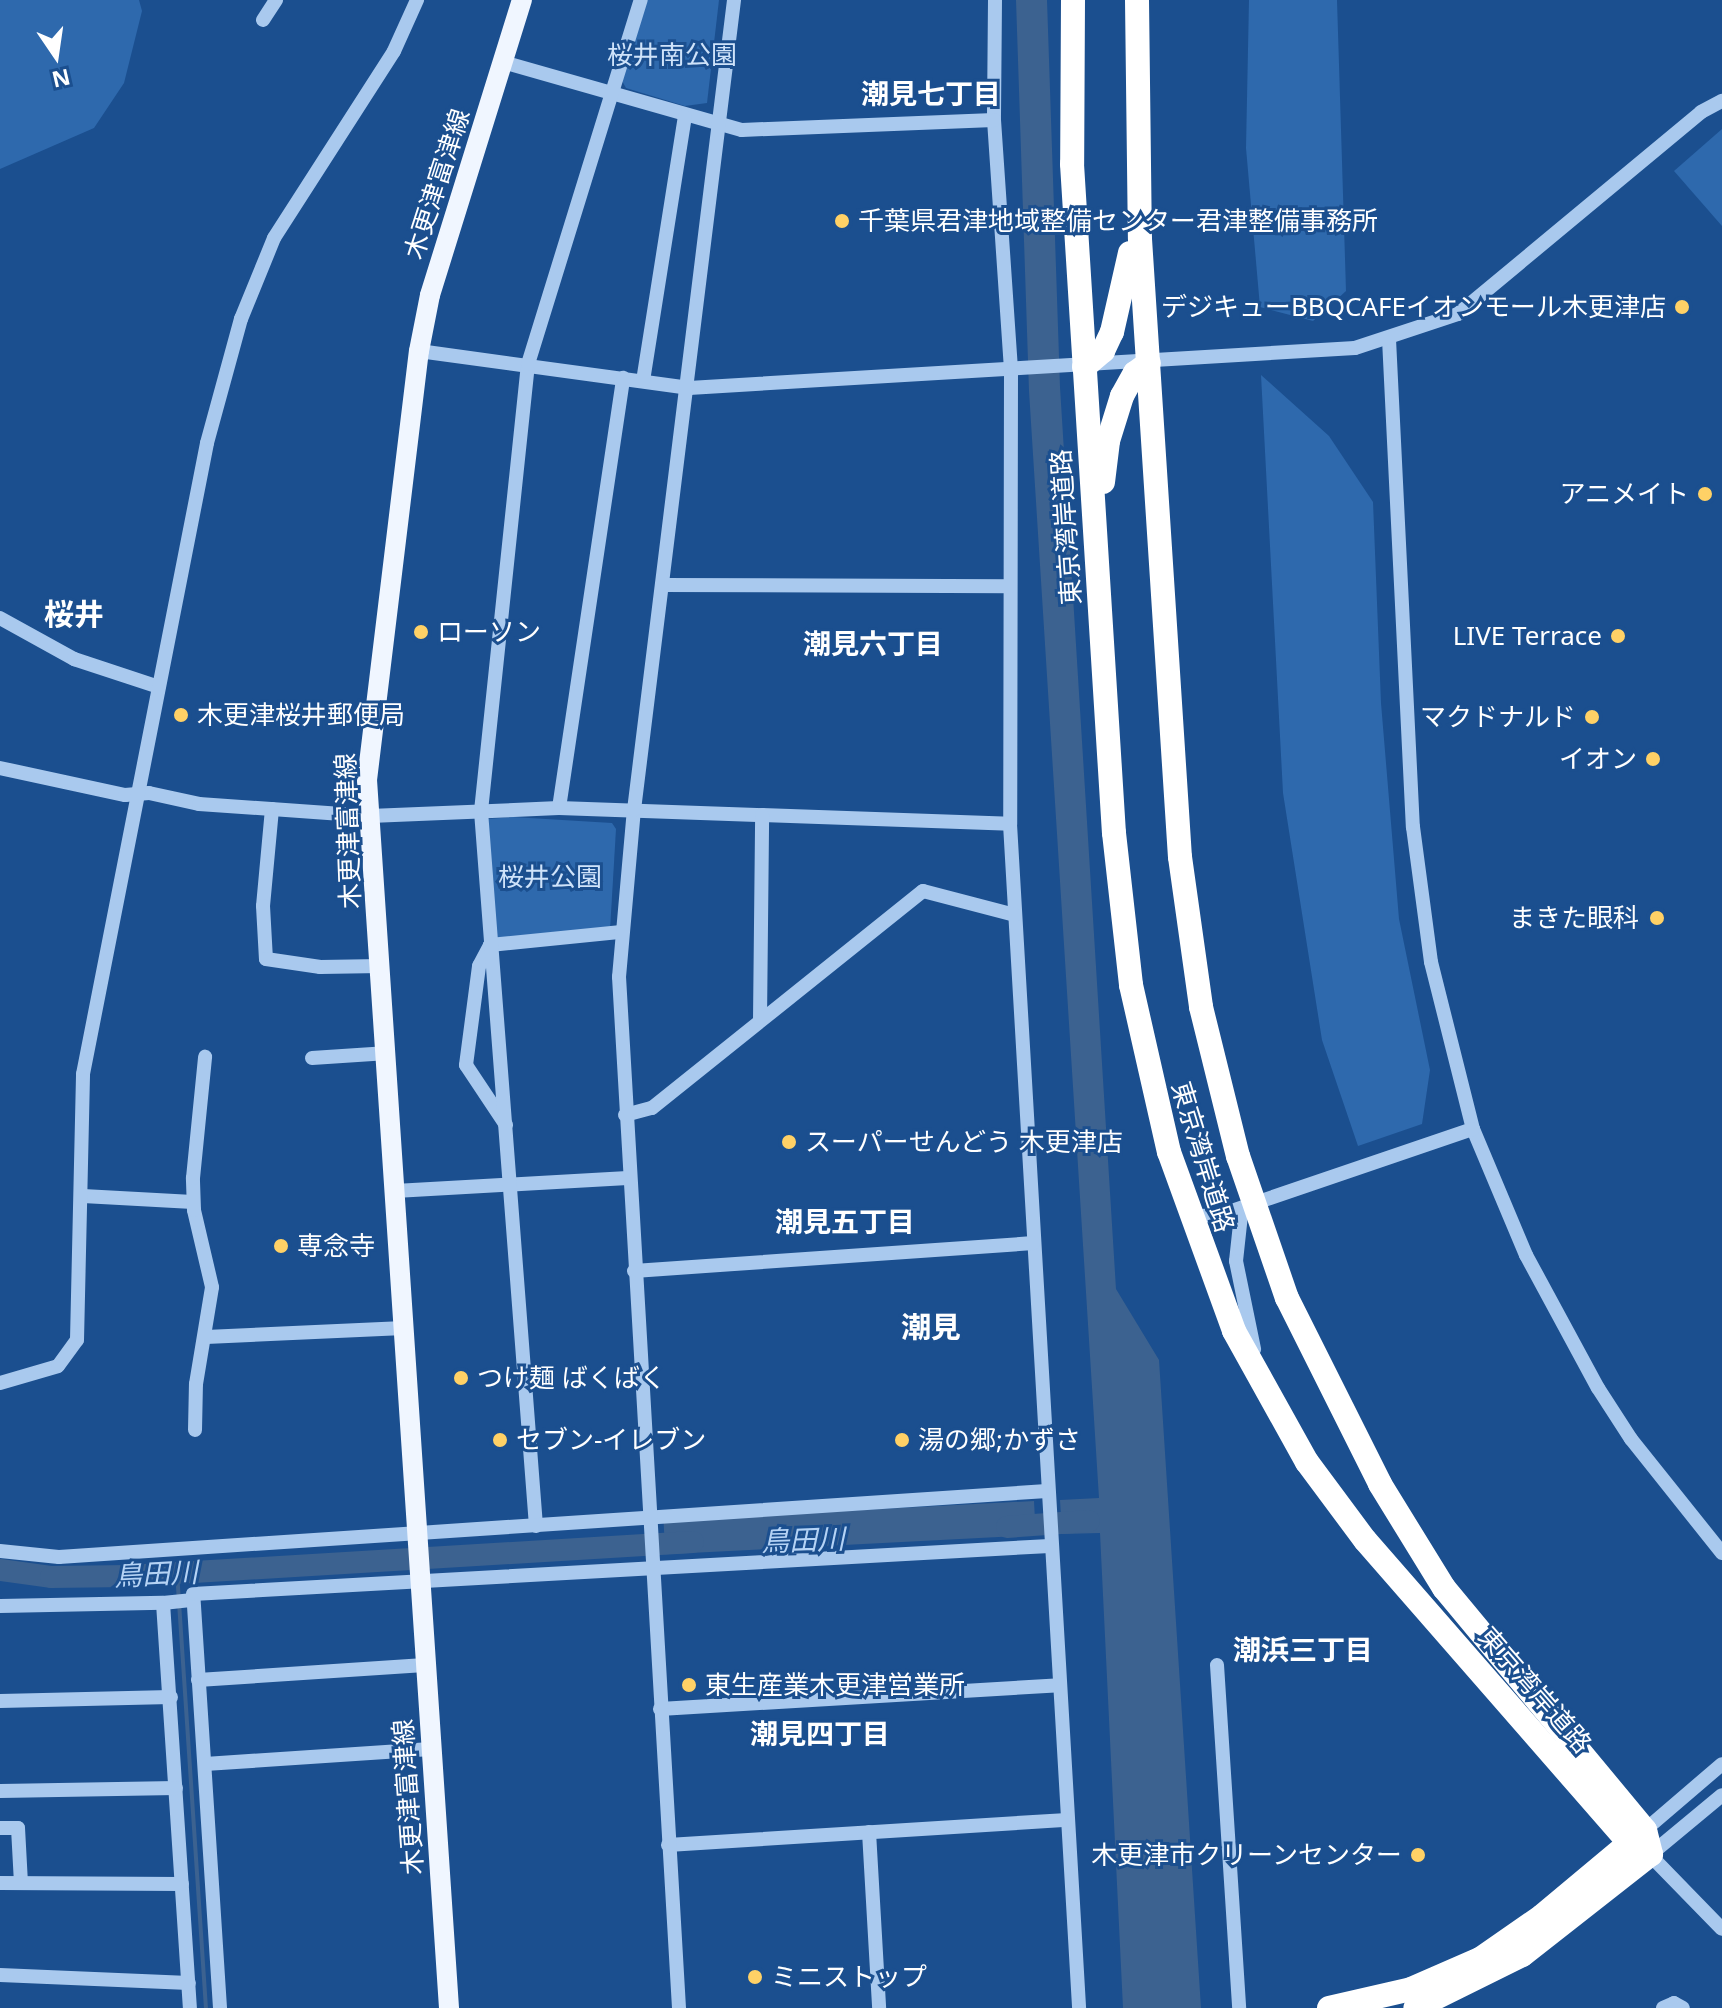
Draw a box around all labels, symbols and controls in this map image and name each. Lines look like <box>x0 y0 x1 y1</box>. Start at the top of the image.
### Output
north arrow <box>16 16 96 96</box>
park label: 桜井南公園 <box>607 39 737 71</box>
text: N <box>49 63 73 96</box>
district label: 潮見七丁目 <box>861 76 1001 110</box>
street label: 木更津富津線 <box>398 105 476 263</box>
place label: 千葉県君津地域整備センター君津整備事務所 <box>858 205 1378 237</box>
marker: 千葉県君津地域整備センター君津整備事務所 <box>833 212 851 230</box>
place label: デジキューBBQCAFEイオンモール木更津店 <box>1161 291 1666 323</box>
marker: デジキューBBQCAFEイオンモール木更津店 <box>1673 298 1691 316</box>
street label: 東京湾岸道路 <box>1045 448 1087 606</box>
place label: アニメイト <box>1559 478 1689 510</box>
marker: アニメイト <box>1696 485 1714 503</box>
district label: 桜井 <box>44 596 104 632</box>
place label: ローソン <box>437 616 541 648</box>
place label: LIVE Terrace <box>1453 620 1602 652</box>
marker: ローソン <box>412 623 430 641</box>
district label: 潮見六丁目 <box>803 626 943 660</box>
marker: LIVE Terrace <box>1609 627 1627 645</box>
place label: 木更津桜井郵便局 <box>197 699 405 731</box>
place label: マクドナルド <box>1420 701 1576 733</box>
marker: 木更津桜井郵便局 <box>172 706 190 724</box>
marker: マクドナルド <box>1583 708 1601 726</box>
place label: イオン <box>1559 743 1637 775</box>
marker: イオン <box>1644 750 1662 768</box>
street label: 木更津富津線 <box>330 753 366 909</box>
park label: 桜井公園 <box>498 861 602 893</box>
place label: まきた眼科 <box>1509 902 1639 934</box>
marker: まきた眼科 <box>1646 907 1668 929</box>
street label: 東京湾岸道路 <box>1165 1078 1241 1236</box>
place label: スーパーせんどう 木更津店 <box>805 1126 1124 1158</box>
marker: スーパーせんどう 木更津店 <box>780 1133 798 1151</box>
district label: 潮見五丁目 <box>775 1204 915 1238</box>
place label: 専念寺 <box>297 1230 375 1262</box>
marker: 専念寺 <box>272 1237 290 1255</box>
district label: 潮見 <box>901 1309 961 1345</box>
place label: つけ麺 ばくばく <box>477 1362 666 1394</box>
marker: つけ麺 ばくばく <box>452 1369 470 1387</box>
place label: セブン-イレブン <box>516 1424 706 1456</box>
place label: 湯の郷;かずさ <box>918 1424 1081 1456</box>
marker: セブン-イレブン <box>491 1431 509 1449</box>
marker: 湯の郷;かずさ <box>893 1431 911 1449</box>
water label: 鳥田川 <box>760 1521 846 1557</box>
water label: 鳥田川 <box>113 1554 199 1592</box>
street label: 東京湾岸道路 <box>1472 1621 1598 1759</box>
district label: 潮浜三丁目 <box>1233 1632 1373 1666</box>
place label: 東生産業木更津営業所 <box>705 1669 965 1701</box>
marker: 東生産業木更津営業所 <box>680 1676 698 1694</box>
district label: 潮見四丁目 <box>750 1716 890 1750</box>
street label: 木更津富津線 <box>387 1718 429 1876</box>
place label: 木更津市クリーンセンター <box>1090 1839 1402 1871</box>
marker: 木更津市クリーンセンター <box>1409 1846 1427 1864</box>
place label: ミニストップ <box>771 1961 927 1993</box>
marker: ミニストップ <box>746 1968 764 1986</box>

